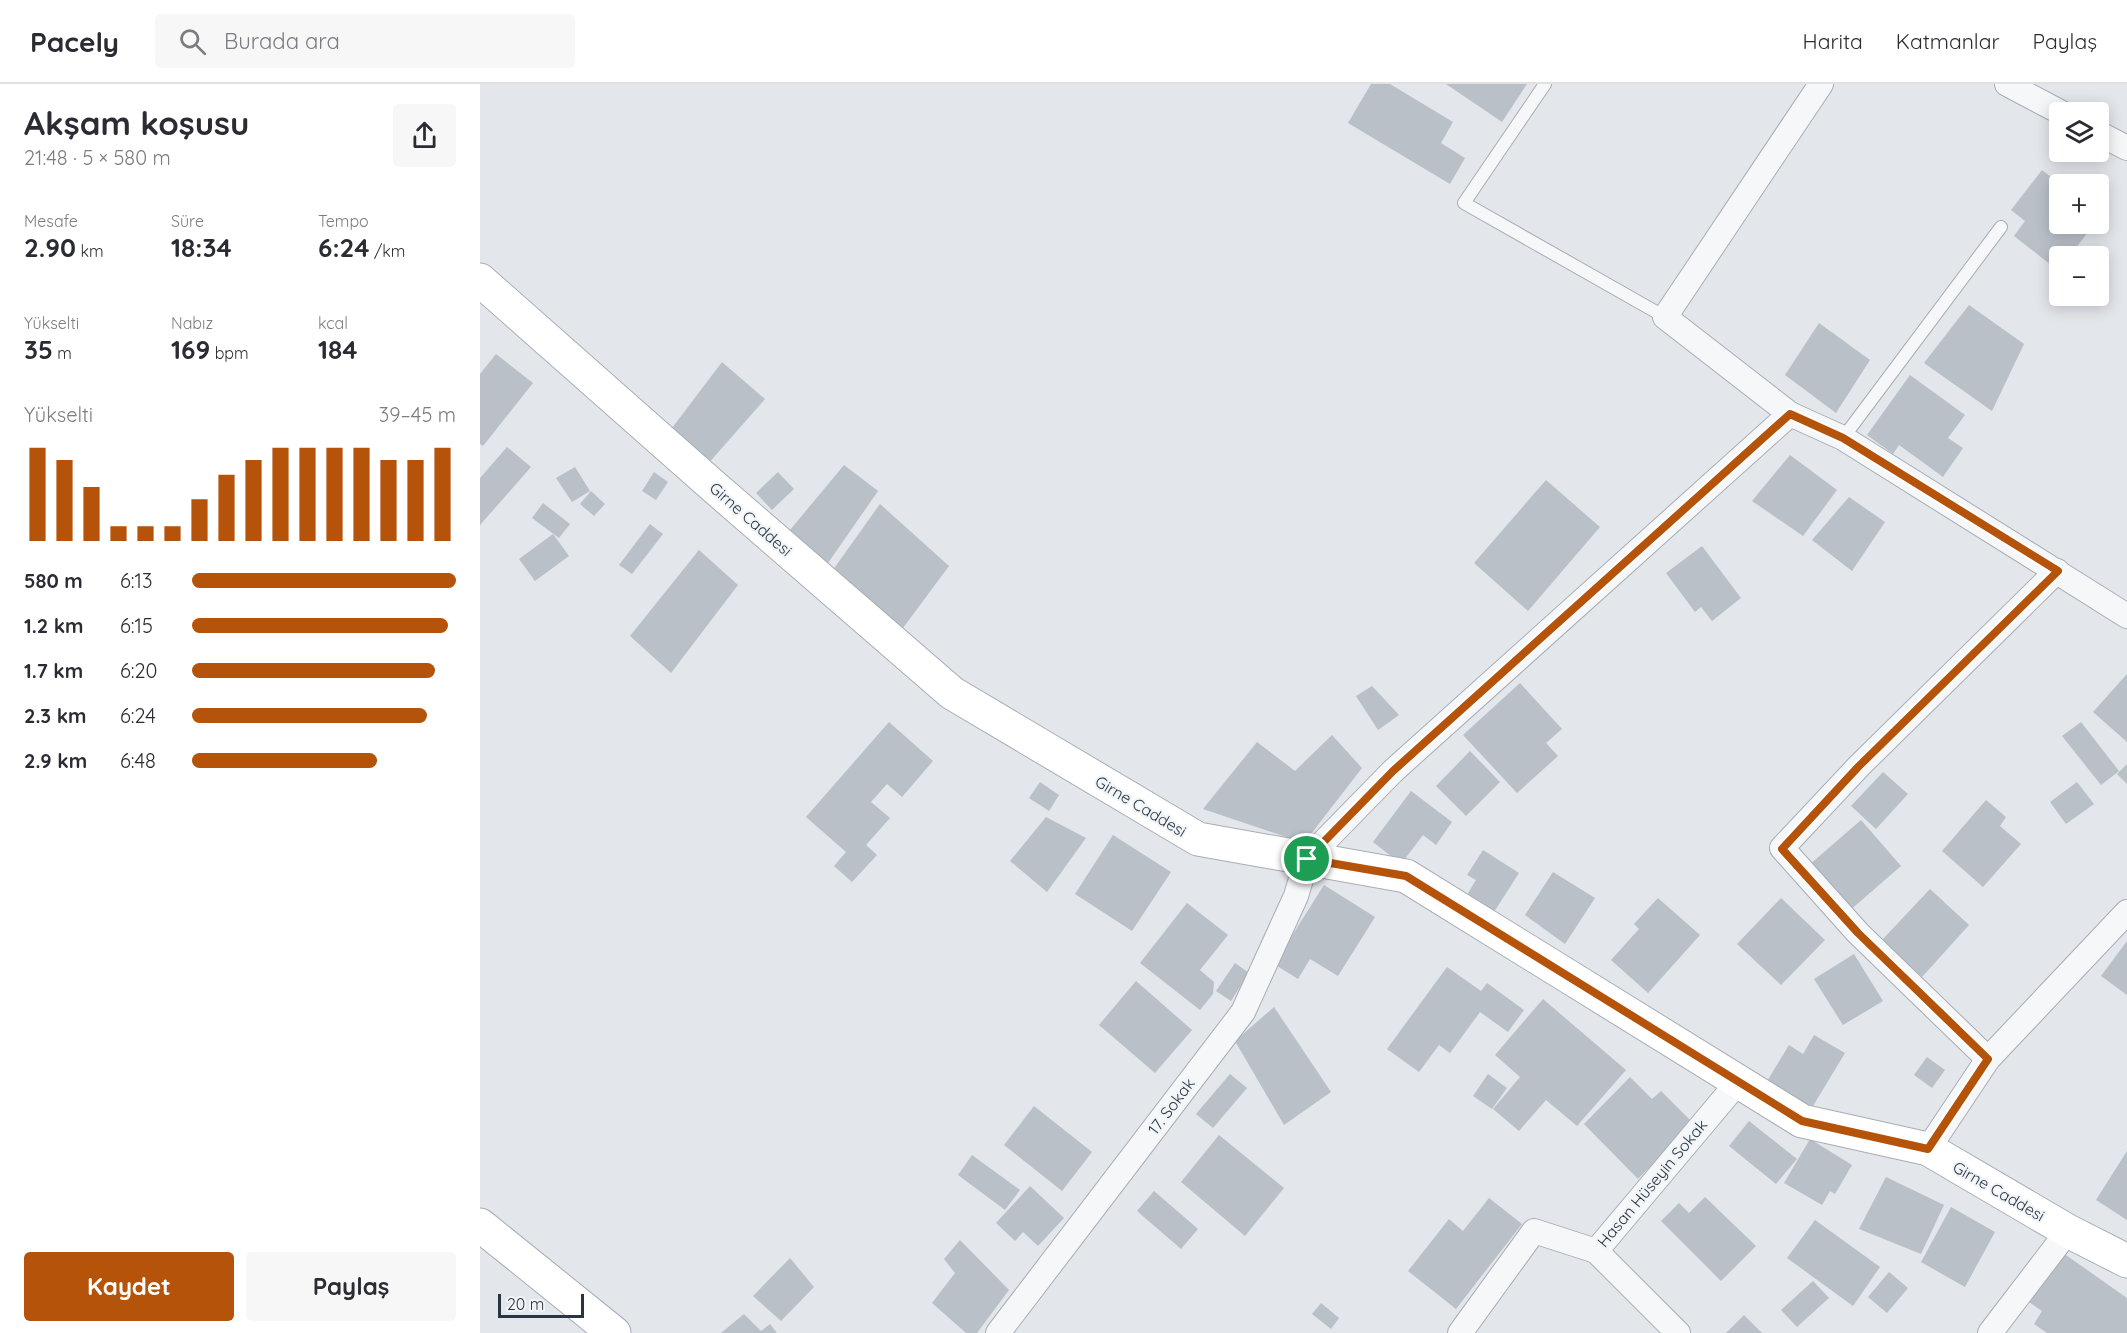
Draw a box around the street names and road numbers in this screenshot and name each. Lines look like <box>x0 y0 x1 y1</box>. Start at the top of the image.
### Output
street label: Girne Caddesi <box>706 478 796 560</box>
street label: Girne Caddesi <box>1092 771 1190 841</box>
street label: 17. Sokak <box>1143 1074 1199 1138</box>
street label: Hasan Hüseyin Sokak <box>1593 1115 1711 1251</box>
street label: Girne Caddesi <box>1949 1157 2049 1225</box>

